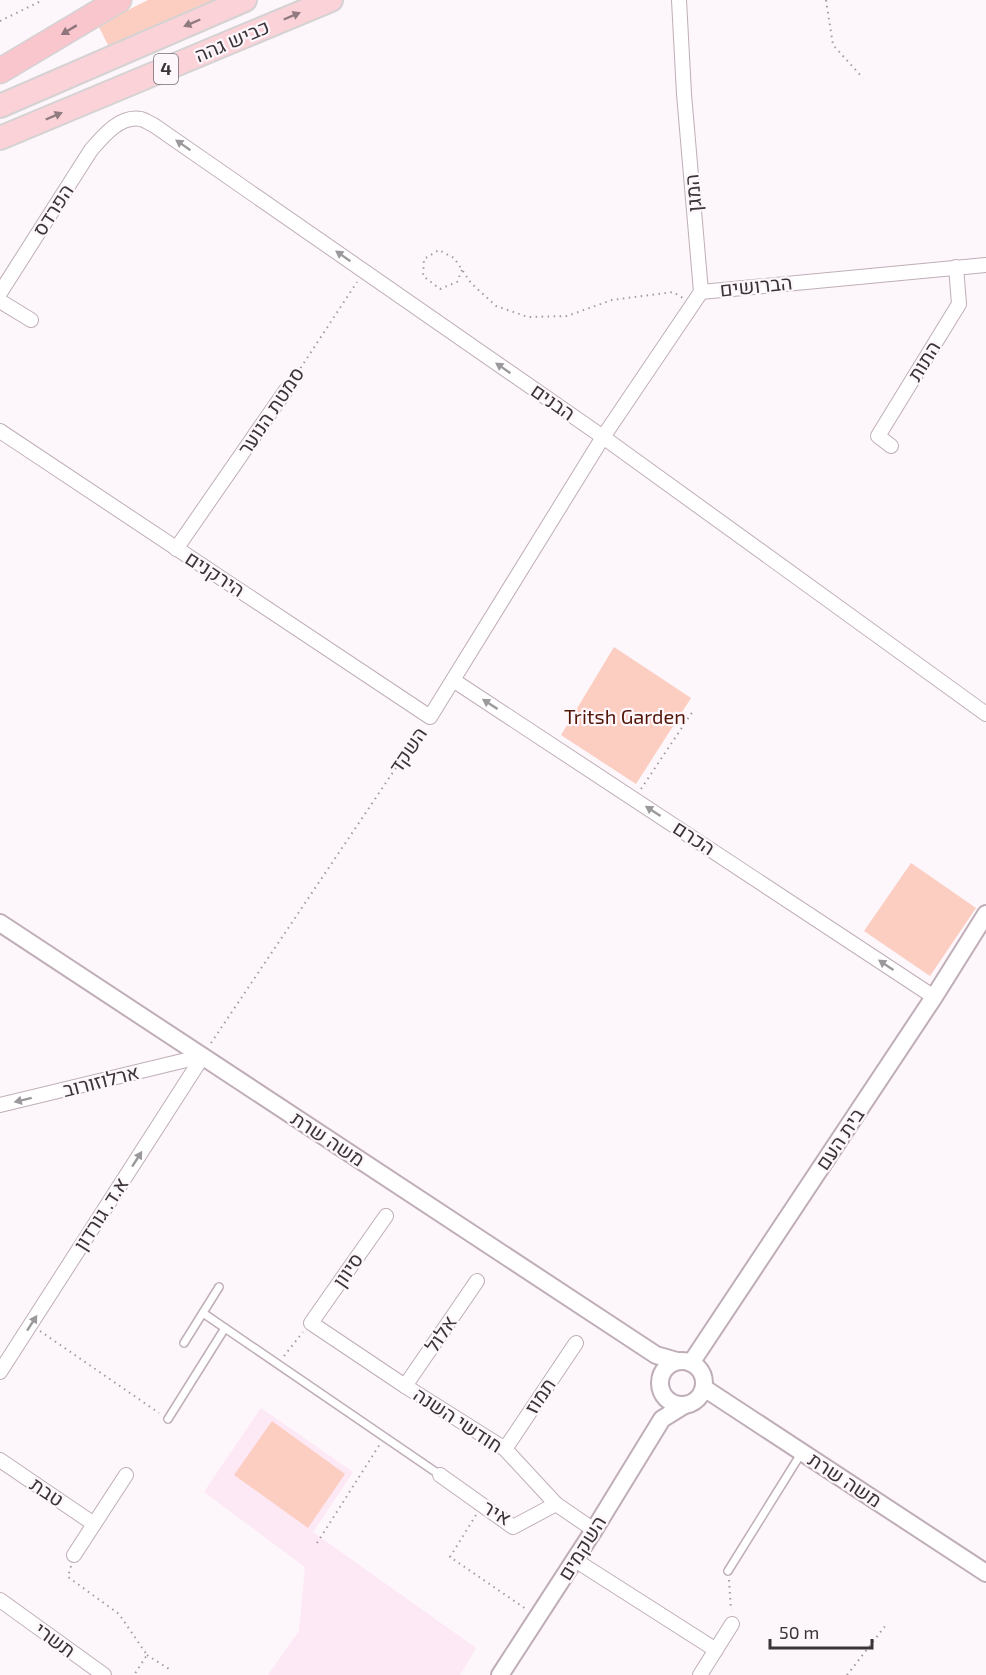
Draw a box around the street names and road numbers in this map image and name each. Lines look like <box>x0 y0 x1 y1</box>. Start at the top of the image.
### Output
street label: כביש גהה <box>191 14 273 67</box>
road number: 4 <box>154 54 178 84</box>
street label: המגן <box>678 173 706 213</box>
street label: הפרדס <box>26 179 78 240</box>
street label: הברושים <box>719 269 793 301</box>
street label: התות <box>902 336 945 385</box>
street label: סמטת הנוער <box>232 362 308 459</box>
street label: הבנים <box>527 378 580 425</box>
street label: הירקנים <box>181 545 250 601</box>
street label: השקד <box>383 722 431 777</box>
street label: הכרם <box>669 815 720 859</box>
street label: ארלוזורוב <box>60 1059 142 1101</box>
street label: בית העם <box>810 1103 869 1174</box>
street label: משה שרת <box>287 1106 370 1171</box>
street label: א.ד. גורדון <box>68 1172 133 1255</box>
street label: סיוון <box>327 1248 367 1291</box>
street label: אלול <box>419 1310 461 1356</box>
street label: תמוז <box>519 1373 560 1418</box>
street label: חודשי השנה <box>409 1381 508 1457</box>
street label: משה שרת <box>804 1447 887 1512</box>
street label: טבת <box>26 1471 69 1511</box>
street label: איר <box>479 1494 516 1530</box>
street label: השקמים <box>552 1511 610 1584</box>
street label: תשרי <box>31 1616 81 1662</box>

